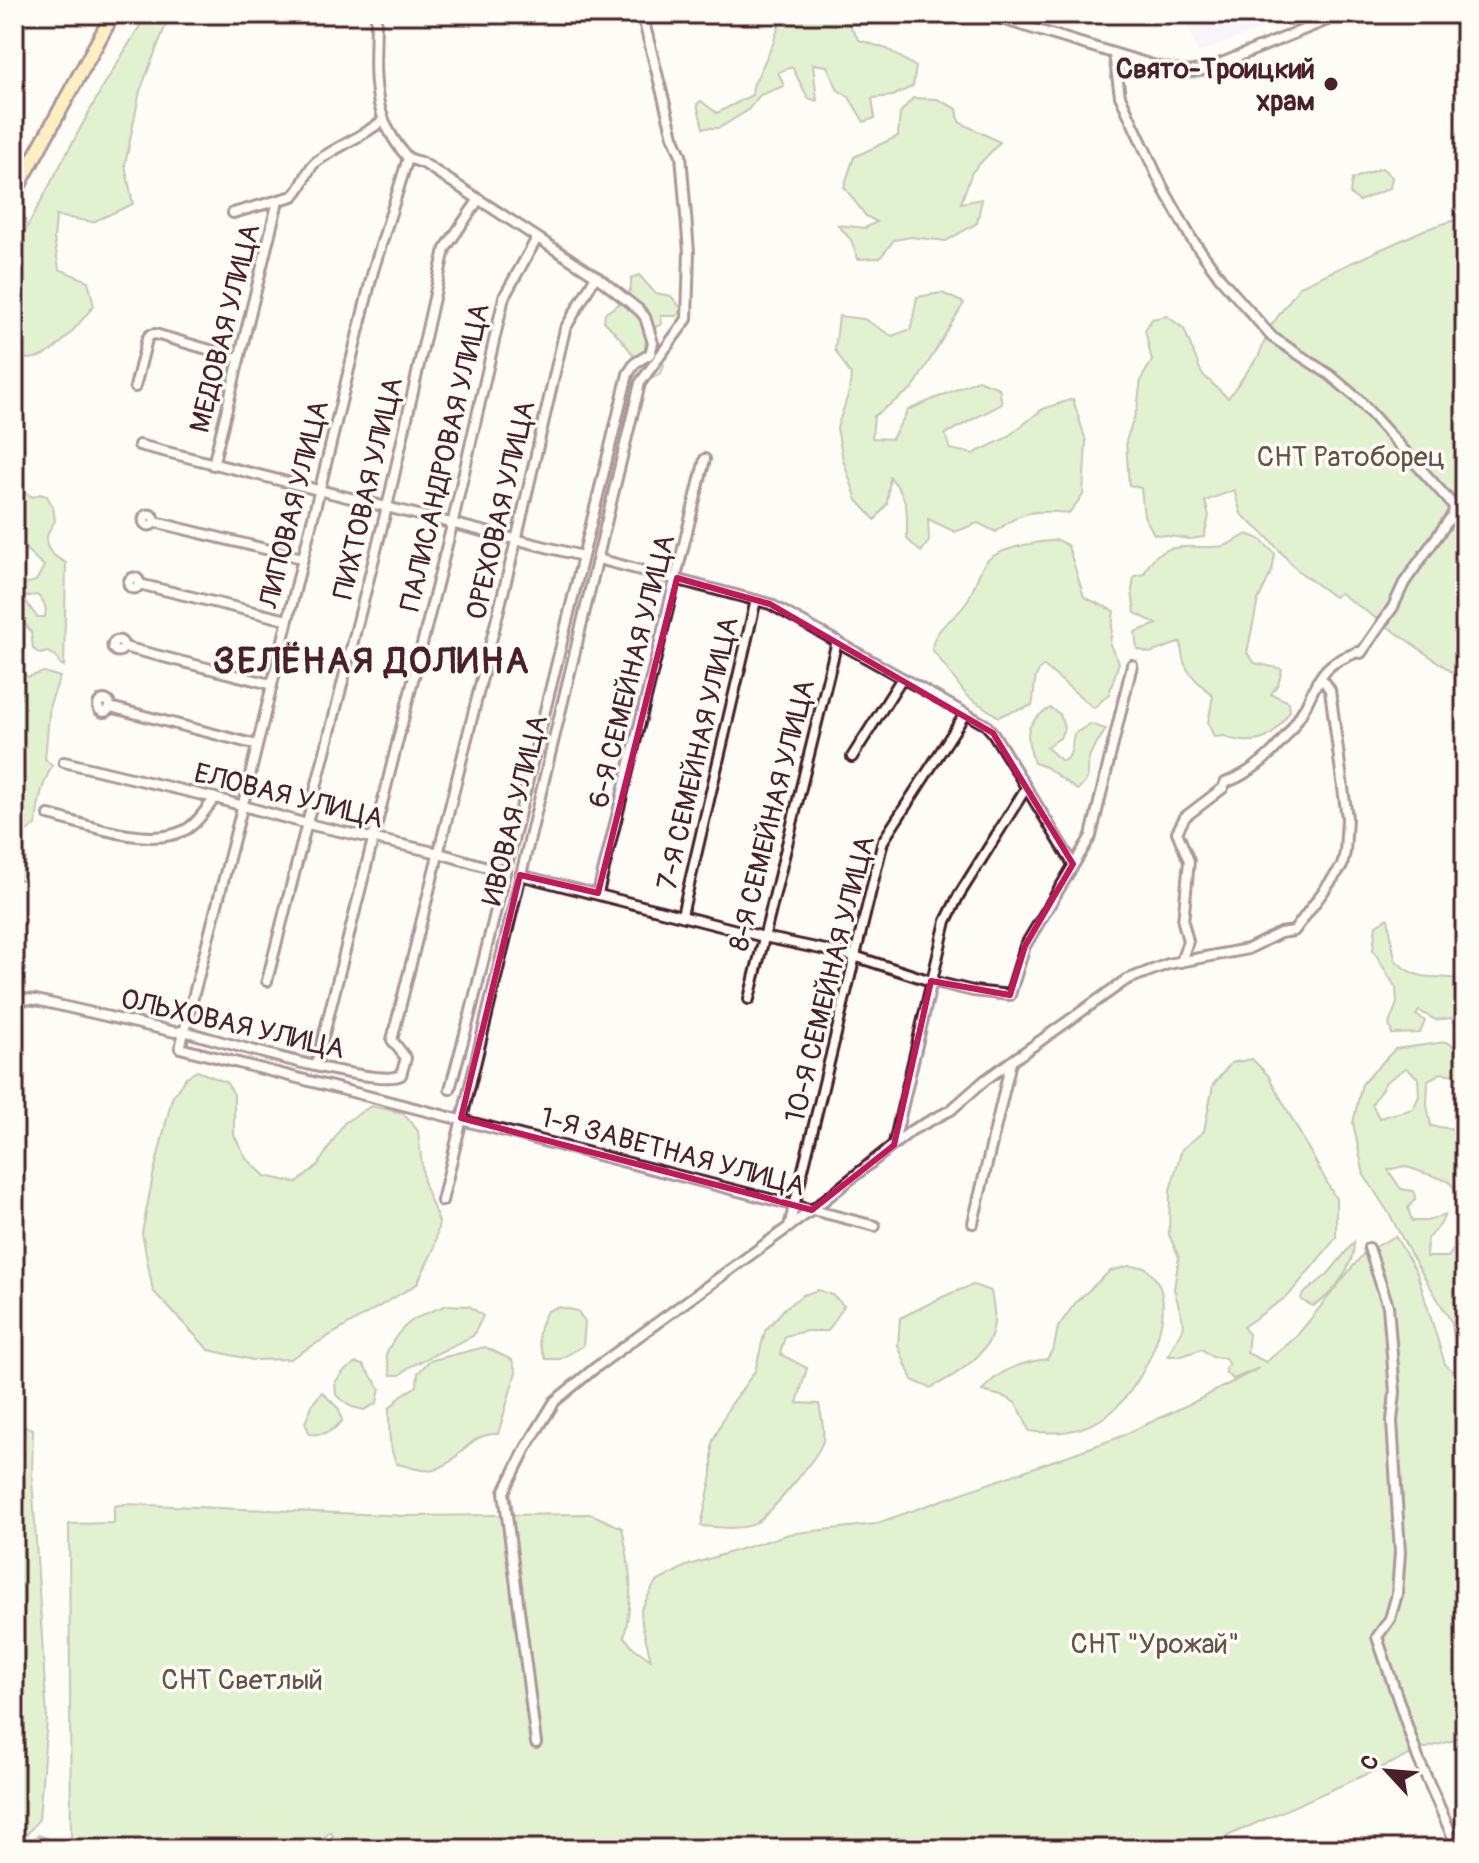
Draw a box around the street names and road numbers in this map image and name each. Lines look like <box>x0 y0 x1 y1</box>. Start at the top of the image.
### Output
street label: МЕДОВАЯ УЛИЦА <box>183 220 268 436</box>
street label: ПАЛИСАНДРОВАЯ УЛИЦА <box>393 300 498 615</box>
street label: ПИХТОВАЯ УЛИЦА <box>326 374 411 603</box>
street label: ЛИПОВАЯ УЛИЦА <box>251 397 337 613</box>
street label: ОРЕХОВАЯ УЛИЦА <box>459 397 544 623</box>
street label: 6-Я СЕМЕЙНАЯ УЛИЦА <box>582 531 683 812</box>
street label: 7-Я СЕМЕЙНАЯ УЛИЦА <box>650 613 747 893</box>
street label: 8-Я СЕМЕЙНАЯ УЛИЦА <box>722 676 823 955</box>
street label: ИВОВАЯ УЛИЦА <box>475 711 556 909</box>
street label: ЕЛОВАЯ УЛИЦА <box>190 756 387 837</box>
street label: 10-Я СЕМЕЙНАЯ УЛИЦА <box>778 832 883 1126</box>
street label: ОЛЬХОВАЯ УЛИЦА <box>117 982 348 1067</box>
street label: 1-Я ЗАВЕТНАЯ УЛИЦА <box>536 1100 809 1205</box>

